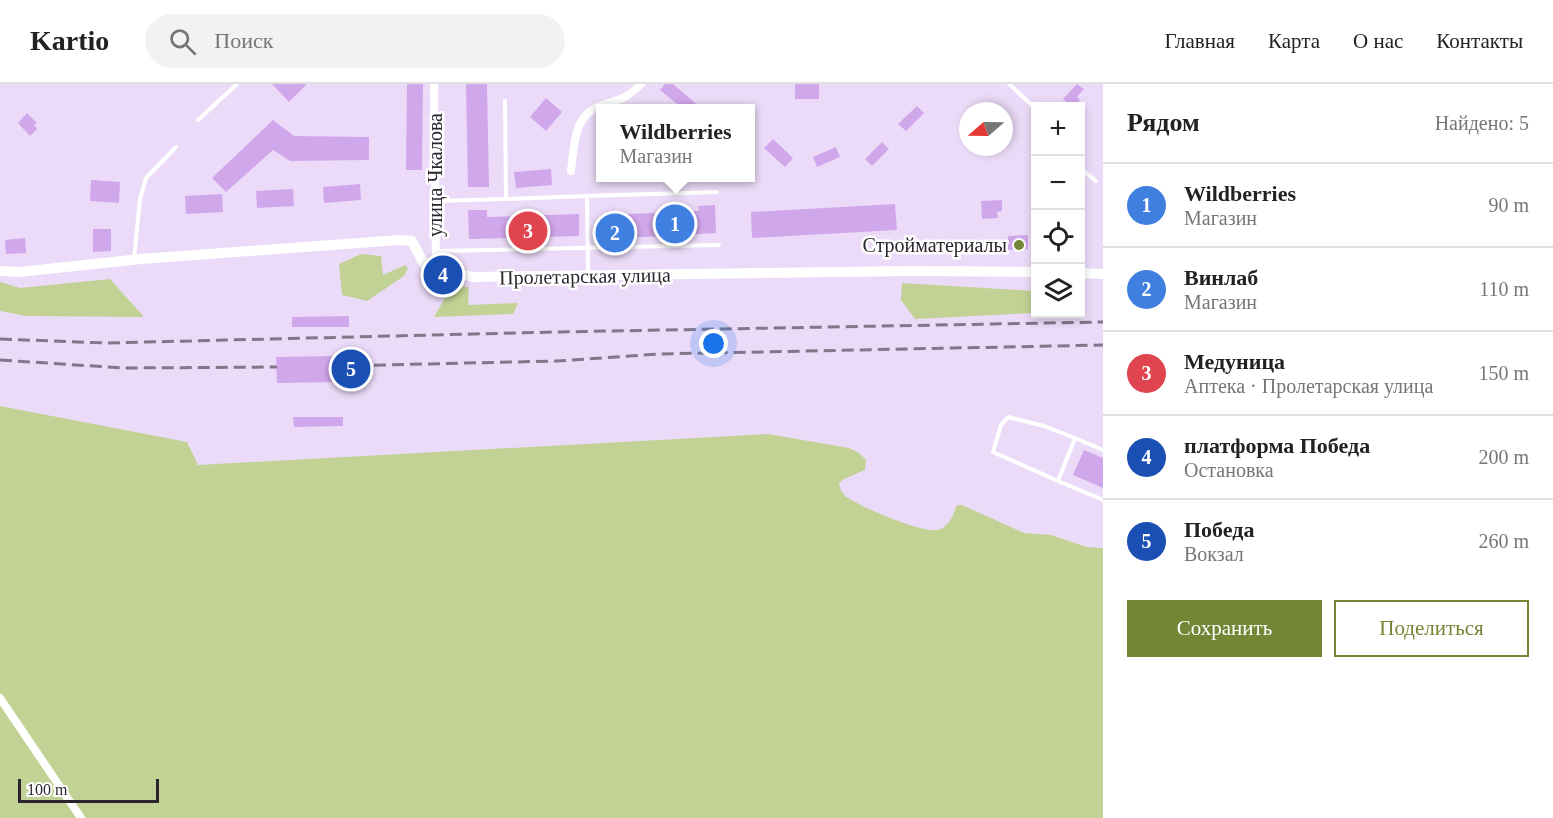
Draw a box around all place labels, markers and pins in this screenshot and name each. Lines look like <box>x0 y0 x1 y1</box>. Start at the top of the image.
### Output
pin: 1 <box>656 202 694 246</box>
pin: 3 <box>508 208 548 254</box>
pin: 2 <box>596 210 634 256</box>
place label: Стройматериалы <box>863 234 1007 257</box>
marker: Стройматериалы <box>1012 238 1026 252</box>
pin: 4 <box>424 252 462 297</box>
pin: 5 <box>332 346 370 392</box>

